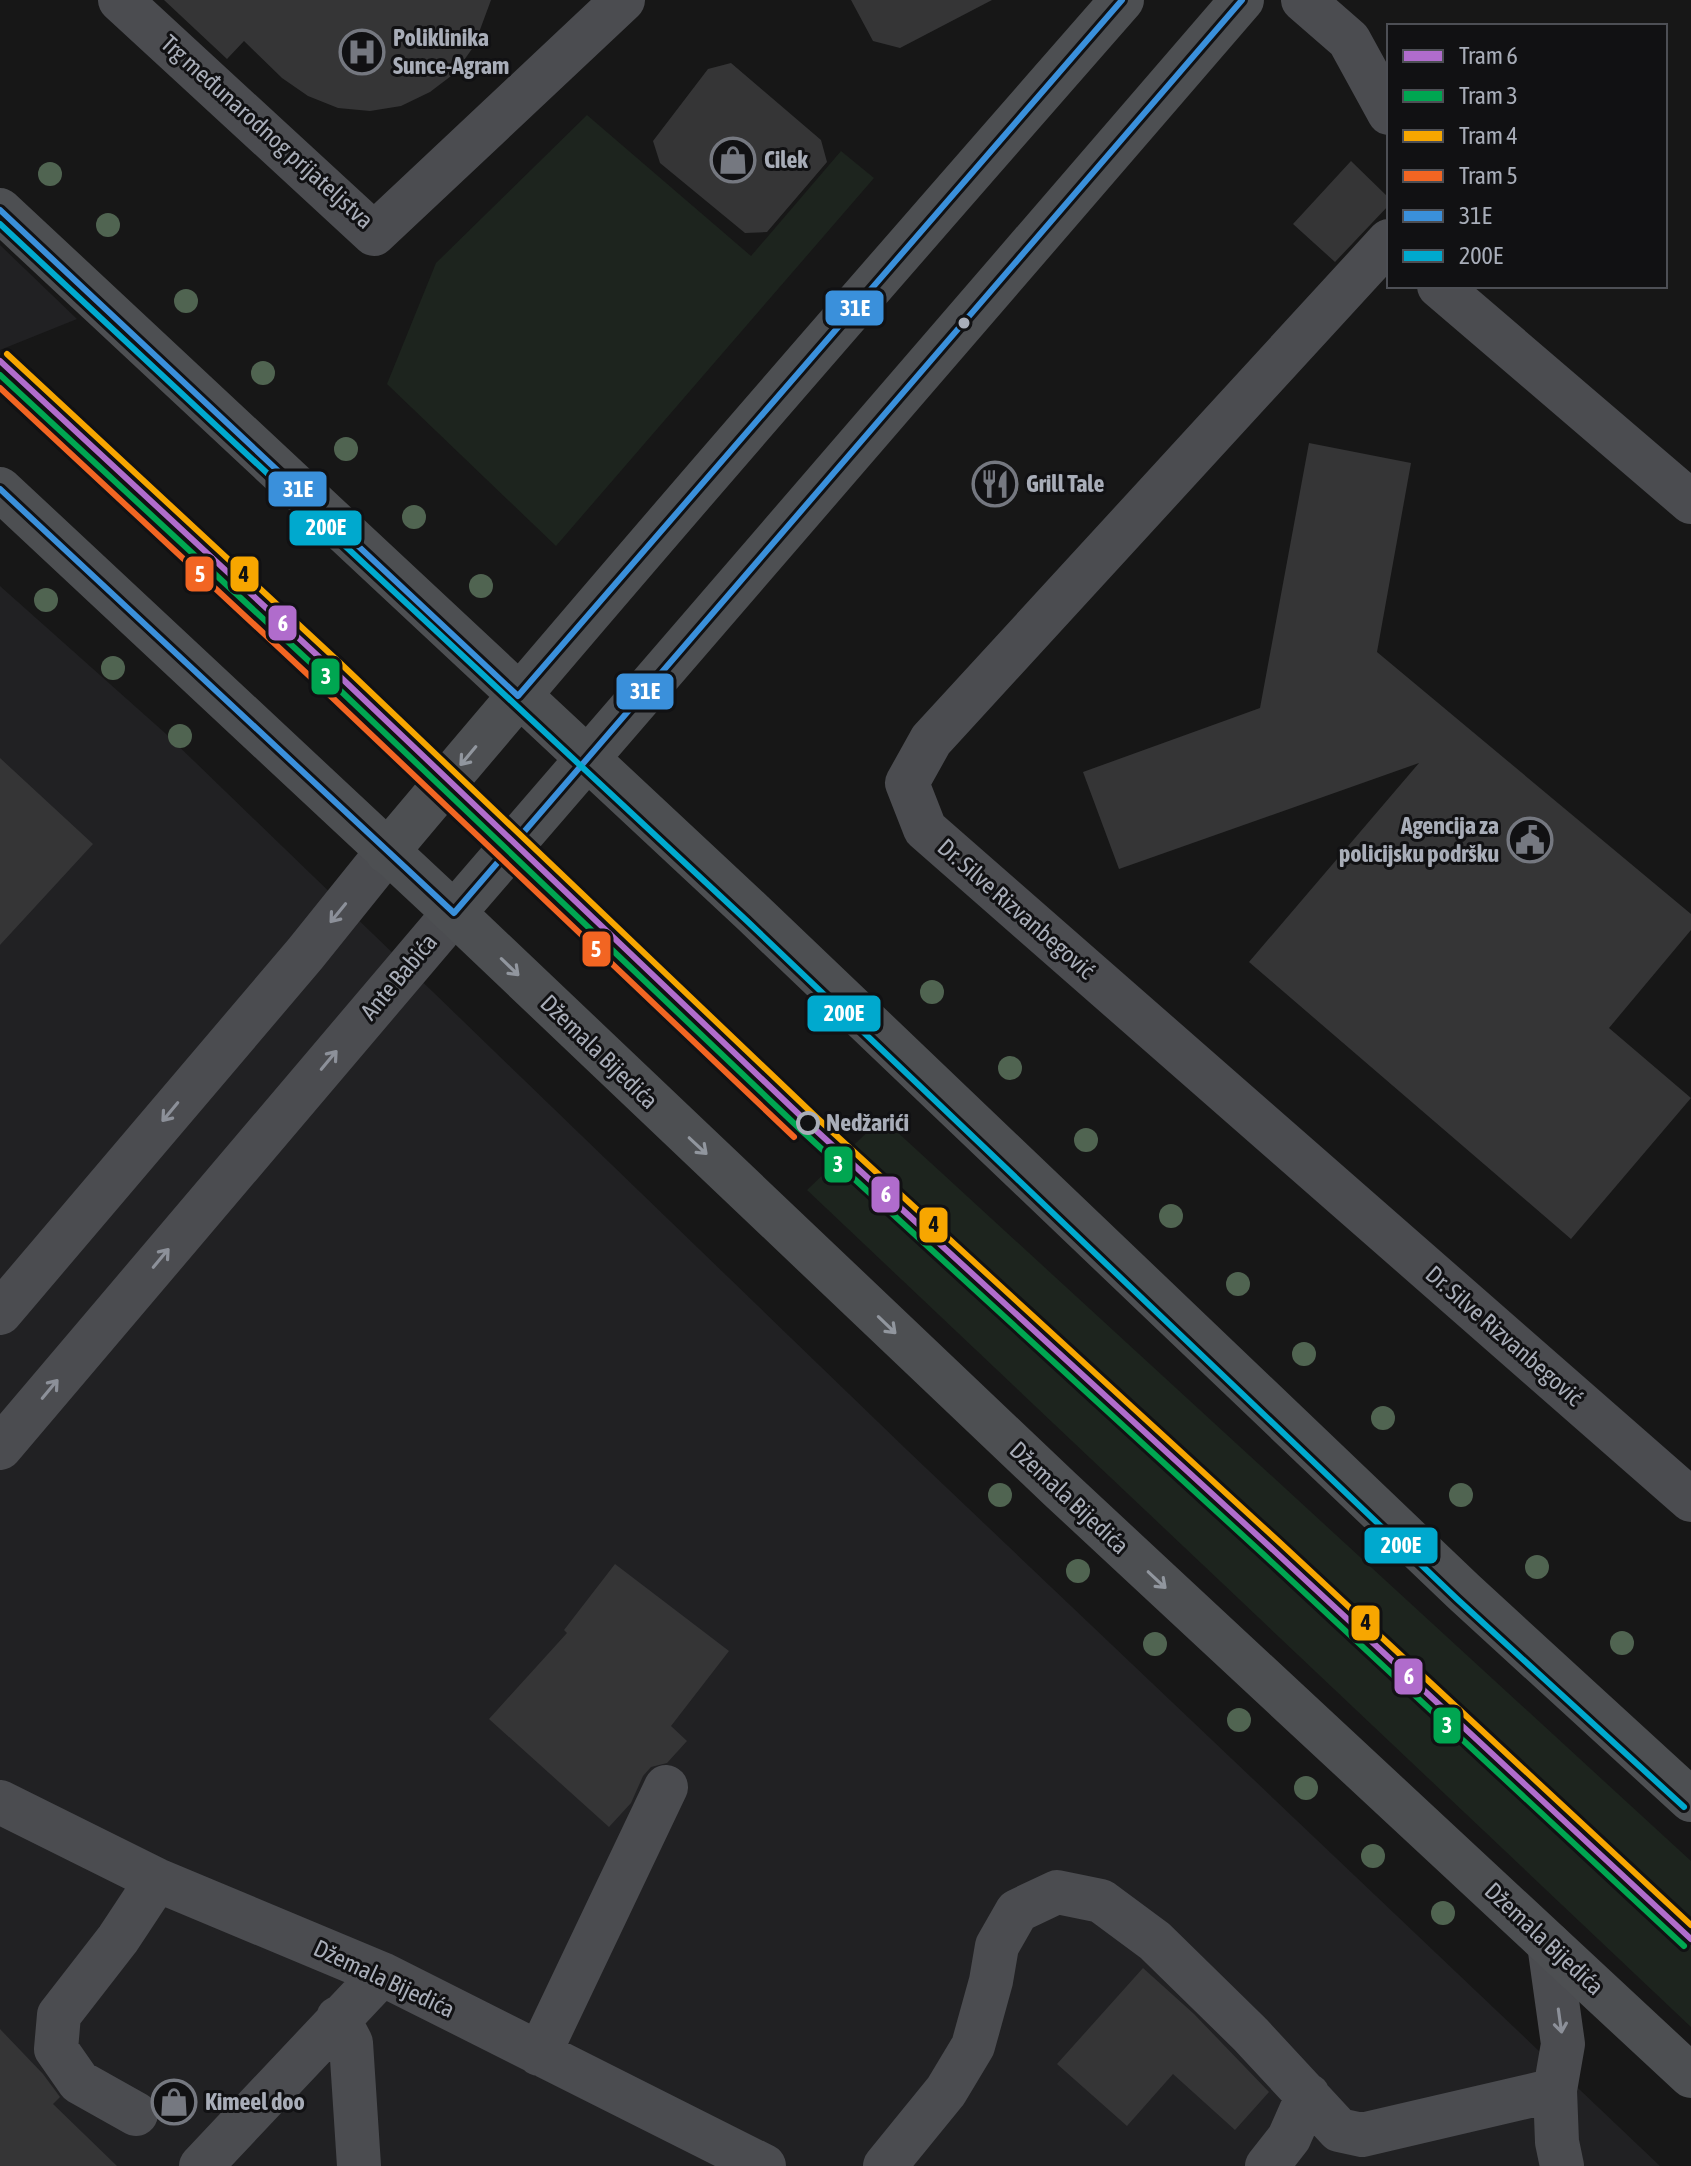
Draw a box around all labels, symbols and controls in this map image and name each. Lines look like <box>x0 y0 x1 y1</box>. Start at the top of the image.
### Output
place label: Poliklinika Sunce-Agram <box>393 24 509 79</box>
legend <box>1387 24 1667 288</box>
hospital icon: Poliklinika Sunce-Agram <box>338 28 386 76</box>
street label: Trg međunarodnog prijateljstva <box>156 29 379 234</box>
text: Tram 6 <box>1459 42 1518 69</box>
text: Tram 3 <box>1459 82 1518 109</box>
text: Tram 4 <box>1459 122 1518 149</box>
shop icon: Cilek <box>709 136 757 184</box>
place label: Cilek <box>764 146 808 173</box>
text: Tram 5 <box>1459 162 1518 189</box>
text: 31E <box>1459 202 1492 229</box>
text: 200E <box>1459 242 1503 269</box>
line badge: 31E <box>824 289 885 327</box>
text: 31E <box>840 295 871 321</box>
unlabelled marker <box>956 315 972 331</box>
restaurant icon: Grill Tale <box>971 460 1019 508</box>
line badge: 31E <box>267 470 328 508</box>
place label: Grill Tale <box>1026 470 1104 497</box>
text: 31E <box>283 476 314 502</box>
line badge: 200E <box>288 509 363 547</box>
text: 200E <box>306 514 347 540</box>
line badge: 5 <box>184 555 215 593</box>
line badge: 4 <box>229 555 260 593</box>
text: 5 <box>195 561 205 587</box>
text: 4 <box>238 561 249 587</box>
line badge: 6 <box>267 604 298 642</box>
text: 6 <box>278 610 288 636</box>
line badge: 3 <box>310 657 341 696</box>
text: 3 <box>321 663 331 689</box>
line badge: 31E <box>615 672 675 711</box>
text: 31E <box>630 678 661 704</box>
one-way arrow <box>459 745 477 765</box>
place label: Agencija za policijsku podršku <box>1339 812 1499 867</box>
public building icon: Agencija za policijsku podršku <box>1506 816 1554 864</box>
street label: Dr. Silve Rizvanbegović <box>932 833 1100 984</box>
one-way arrow <box>329 902 347 923</box>
street label: Ante Babića <box>355 928 442 1025</box>
line badge: 5 <box>581 930 612 968</box>
text: 5 <box>591 936 601 962</box>
one-way arrow <box>500 957 520 976</box>
street label: Džemala Bijedića <box>535 989 663 1114</box>
line badge: 200E <box>806 994 882 1033</box>
text: 200E <box>824 1000 865 1026</box>
one-way arrow <box>320 1050 338 1071</box>
one-way arrow <box>162 1101 180 1122</box>
place label: Nedžarići <box>826 1109 909 1136</box>
marker: Nedžarići <box>797 1112 819 1134</box>
one-way arrow <box>688 1136 707 1155</box>
line badge: 3 <box>823 1145 854 1184</box>
text: 3 <box>833 1151 843 1177</box>
line badge: 6 <box>870 1175 901 1214</box>
text: 6 <box>881 1181 891 1207</box>
line badge: 4 <box>918 1206 949 1244</box>
text: 4 <box>928 1211 939 1237</box>
one-way arrow <box>152 1249 170 1269</box>
street label: Dr. Silve Rizvanbegović <box>1420 1260 1588 1411</box>
one-way arrow <box>877 1315 897 1334</box>
one-way arrow <box>41 1379 59 1399</box>
street label: Džemala Bijedića <box>1005 1436 1134 1559</box>
line badge: 200E <box>1363 1526 1439 1565</box>
text: 200E <box>1381 1532 1422 1558</box>
one-way arrow <box>1147 1570 1167 1589</box>
line badge: 4 <box>1350 1604 1381 1642</box>
text: 4 <box>1360 1609 1371 1635</box>
line badge: 6 <box>1393 1657 1424 1696</box>
text: 6 <box>1404 1663 1414 1689</box>
line badge: 3 <box>1432 1706 1462 1745</box>
text: 3 <box>1442 1712 1452 1738</box>
street label: Džemala Bijedića <box>1480 1877 1609 2000</box>
street label: Džemala Bijedića <box>310 1934 459 2023</box>
one-way arrow <box>1553 2008 1568 2033</box>
shop icon: Kimeel doo <box>150 2078 198 2126</box>
place label: Kimeel doo <box>205 2088 305 2115</box>

